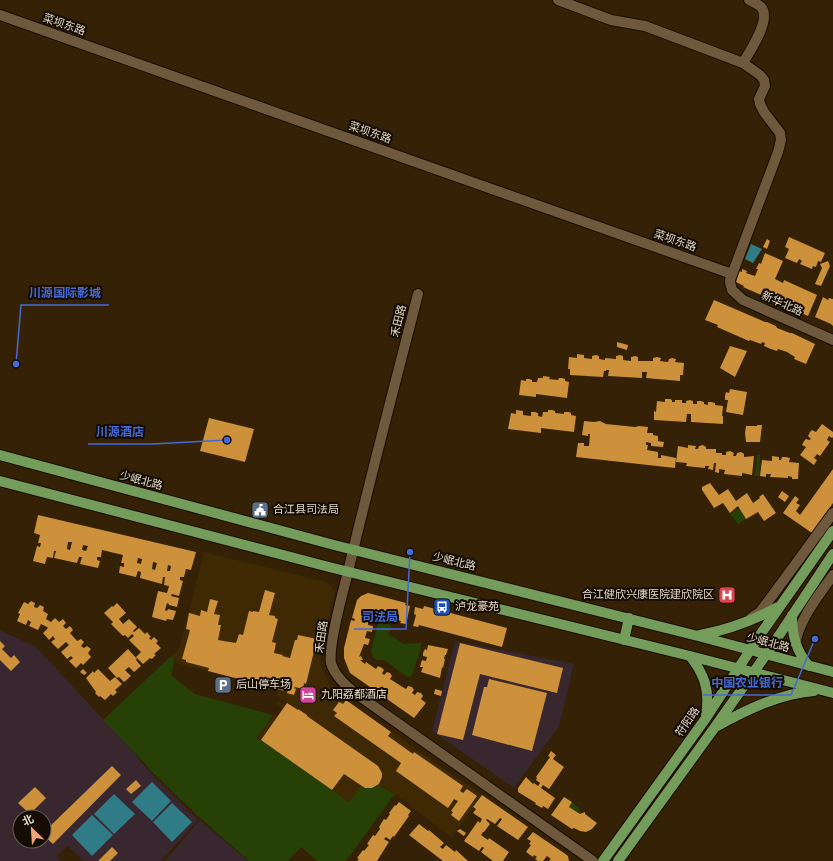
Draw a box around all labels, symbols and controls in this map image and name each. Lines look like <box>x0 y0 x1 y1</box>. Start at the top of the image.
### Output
street label: 菜坝东路 <box>41 11 87 39</box>
street label: 菜坝东路 <box>347 119 393 147</box>
street label: 菜坝东路 <box>652 227 698 255</box>
callout: 川源国际影城 <box>21 281 109 305</box>
text: 川源国际影城 <box>29 286 101 302</box>
street label: 新华北路 <box>759 289 805 319</box>
street label: 禾田路 <box>388 303 410 339</box>
callout: 川源酒店 <box>88 420 152 444</box>
text: 川源酒店 <box>96 425 144 441</box>
street label: 少岷北路 <box>118 469 164 493</box>
public building icon: 合江县司法局 <box>250 500 270 520</box>
place label: 合江县司法局 <box>273 503 339 517</box>
street label: 少岷北路 <box>431 550 477 574</box>
hospital icon: 合江健欣兴康医院建欣院区 <box>717 585 737 605</box>
place label: 合江健欣兴康医院建欣院区 <box>582 588 714 602</box>
bus stop icon: 泸龙豪苑 <box>432 597 452 617</box>
place label: 泸龙豪苑 <box>455 600 499 614</box>
callout: 司法局 <box>354 605 406 629</box>
text: 司法局 <box>362 610 398 626</box>
street label: 禾田路 <box>313 620 331 654</box>
street label: 少岷北路 <box>745 631 791 655</box>
callout: 中国农业银行 <box>703 671 791 695</box>
parking icon: 后山停车场 <box>213 675 233 695</box>
text: 中国农业银行 <box>711 676 783 692</box>
place label: 后山停车场 <box>236 678 291 692</box>
hotel icon: 九阳·荔都酒店 <box>298 685 318 705</box>
place label: 九阳·荔都酒店 <box>321 688 387 702</box>
street label: 符阳路 <box>673 704 703 740</box>
north arrow <box>12 809 52 849</box>
text: 北 <box>20 812 36 830</box>

